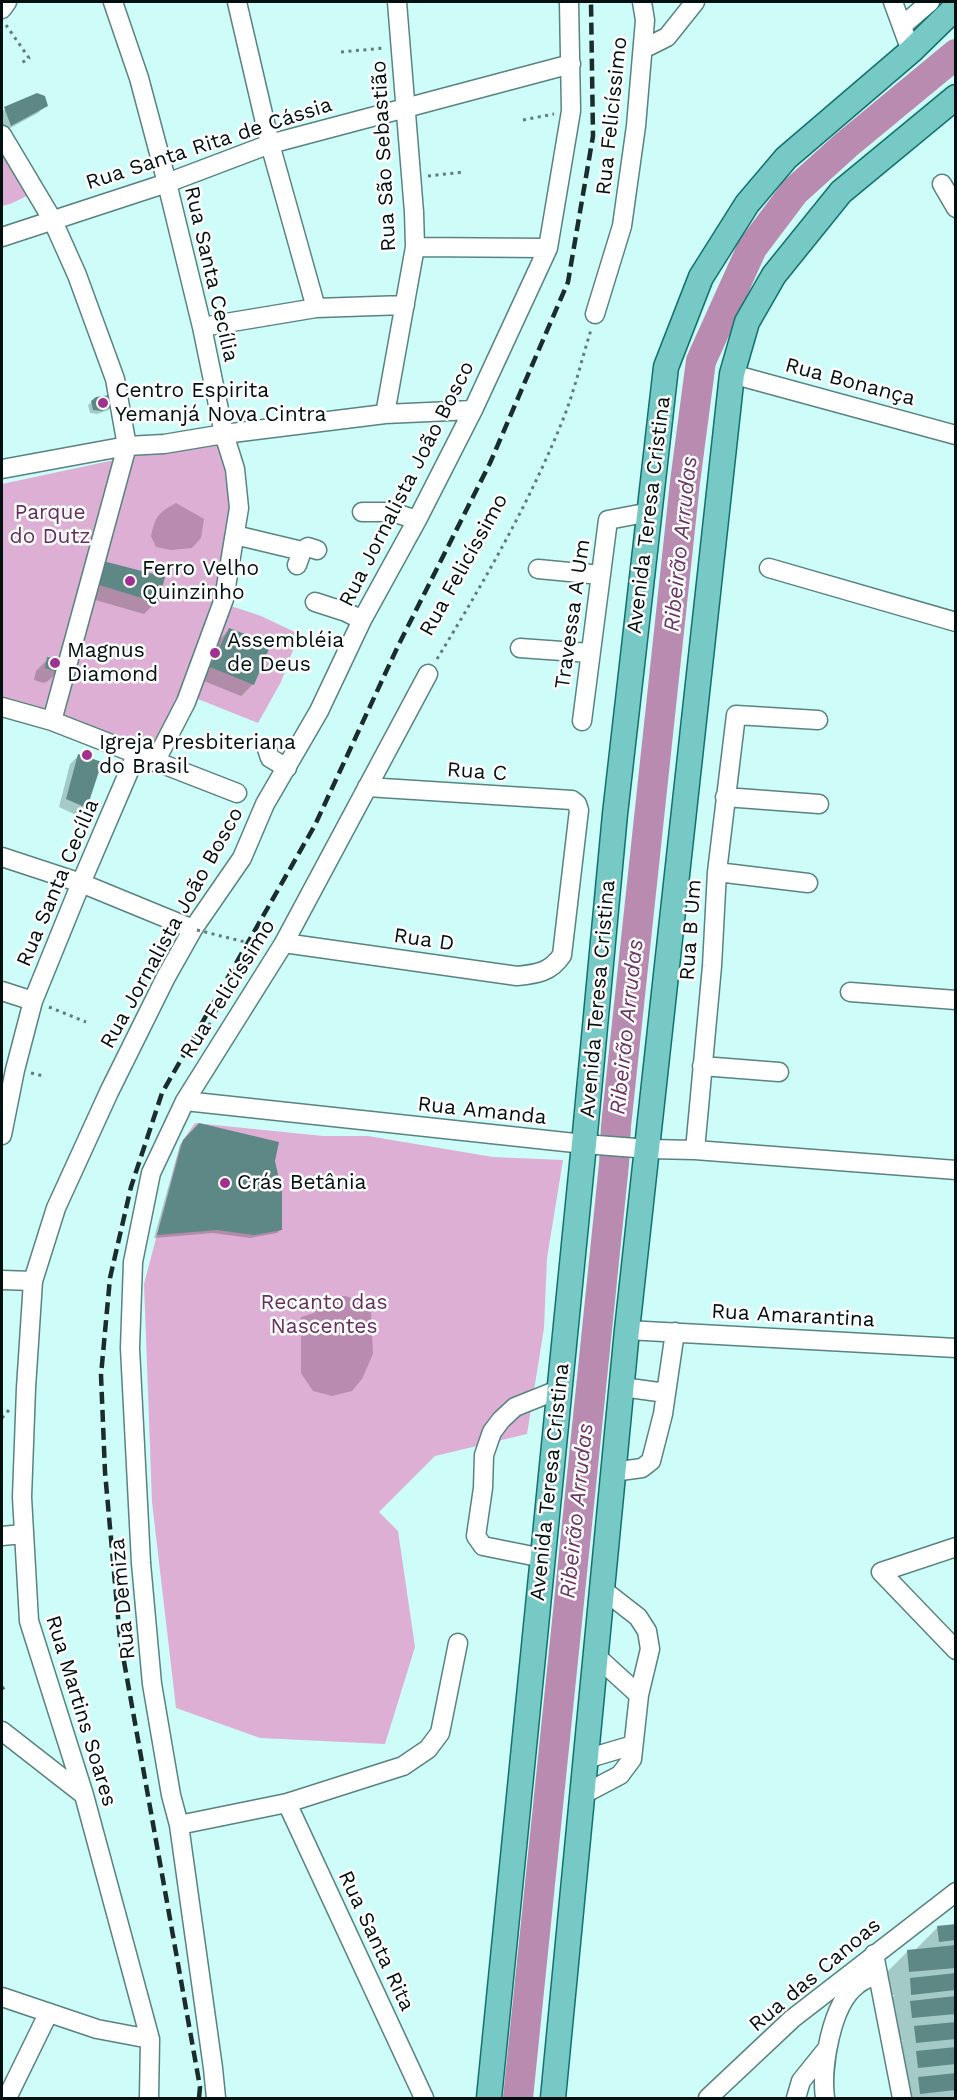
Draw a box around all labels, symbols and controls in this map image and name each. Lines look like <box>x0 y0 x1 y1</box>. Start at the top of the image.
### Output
street label: Rua Felicíssimo <box>591 36 633 196</box>
street label: Rua São Sebastião <box>366 60 402 252</box>
street label: Rua Santa Rita de Cássia <box>83 92 335 196</box>
street label: Rua Santa Cecília <box>179 184 243 364</box>
street label: Rua Bonança <box>782 353 918 411</box>
street label: Rua Jornalista João Bosco <box>334 357 480 611</box>
place label: Centro Espirita Yemanjá Nova Cintra <box>115 378 326 428</box>
street label: Avenida Teresa Cristina <box>622 395 676 635</box>
marker: Centro Espirita Yemanjá Nova Cintra <box>96 396 110 410</box>
water label: Ribeirão Arrudas <box>659 455 703 633</box>
street label: Rua Felicíssimo <box>414 489 514 641</box>
park label: Parque do Dutz <box>9 500 91 550</box>
street label: Travessa A Um <box>550 537 596 691</box>
place label: Ferro Velho Quinzinho <box>142 556 259 606</box>
marker: Ferro Velho Quinzinho <box>123 574 137 588</box>
place label: Assembléia de Deus <box>227 628 344 678</box>
place label: Magnus Diamond <box>67 638 158 688</box>
marker: Assembléia de Deus <box>208 646 222 660</box>
marker: Magnus Diamond <box>48 656 62 670</box>
place label: Igreja Presbiteriana do Brasil <box>99 730 296 780</box>
marker: Igreja Presbiteriana do Brasil <box>80 748 94 762</box>
street label: Rua C <box>446 757 508 787</box>
street label: Rua Santa Cecília <box>11 796 105 970</box>
street label: Rua Jornalista João Bosco <box>95 803 249 1053</box>
street label: Avenida Teresa Cristina <box>575 879 621 1119</box>
street label: Rua B Um <box>675 879 707 981</box>
street label: Rua Felicíssimo <box>175 915 281 1063</box>
street label: Rua D <box>392 923 456 957</box>
water label: Ribeirão Arrudas <box>605 938 649 1116</box>
street label: Rua Amanda <box>416 1092 548 1130</box>
place label: Crás Betânia <box>237 1170 366 1196</box>
marker: Crás Betânia <box>218 1176 232 1190</box>
park label: Recanto das Nascentes <box>261 1290 387 1340</box>
street label: Rua Amarantina <box>711 1299 875 1333</box>
street label: Avenida Teresa Cristina <box>525 1362 575 1602</box>
water label: Ribeirão Arrudas <box>555 1422 599 1600</box>
street label: Rua Demiza <box>105 1537 141 1661</box>
street label: Rua Martins Soares <box>40 1612 122 1810</box>
street label: Rua Santa Rita <box>333 1867 419 2015</box>
street label: Rua das Canoas <box>744 1913 886 2037</box>

